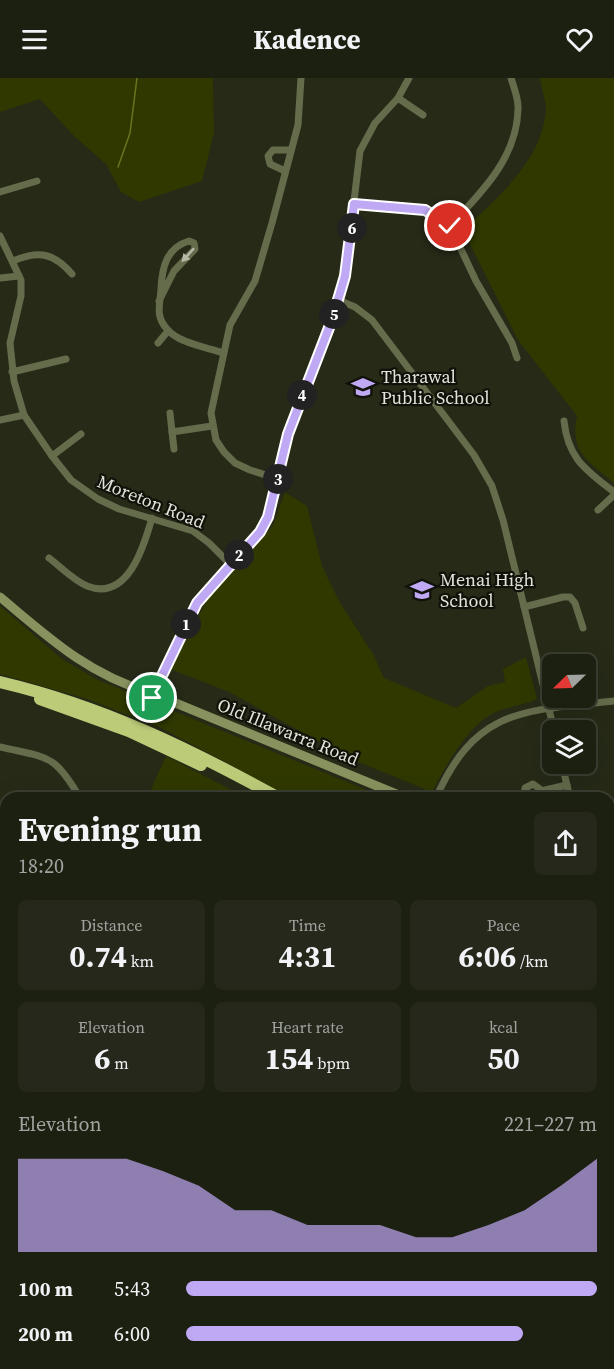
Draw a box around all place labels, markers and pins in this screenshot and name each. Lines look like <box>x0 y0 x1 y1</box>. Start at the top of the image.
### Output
pin <box>424 200 475 251</box>
pin: 6 <box>337 213 367 243</box>
pin: 5 <box>319 299 349 329</box>
place label: Tharawal Public School <box>381 364 490 410</box>
school or university icon: Tharawal Public School <box>350 374 376 400</box>
pin: 4 <box>287 380 317 410</box>
pin: 3 <box>263 464 293 494</box>
pin: 2 <box>224 540 254 570</box>
place label: Menai High School <box>440 567 534 613</box>
school or university icon: Menai High School <box>409 577 435 603</box>
pin: 1 <box>171 609 201 639</box>
pin <box>126 672 177 723</box>

